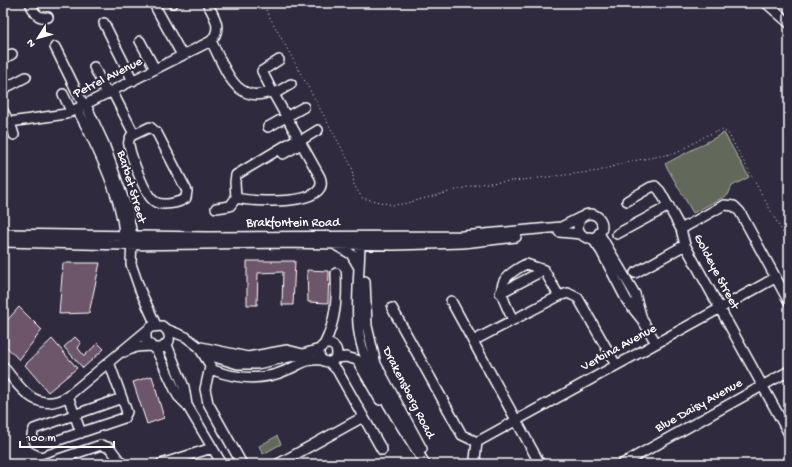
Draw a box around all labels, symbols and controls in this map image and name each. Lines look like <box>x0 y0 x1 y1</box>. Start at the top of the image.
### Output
north arrow <box>18 18 58 58</box>
text: N <box>25 36 39 49</box>
street label: Petrel Avenue <box>70 54 145 102</box>
street label: Barbet Street <box>113 148 150 227</box>
street label: Brakfontein Road <box>245 216 341 231</box>
street label: Goldeye Street <box>690 232 743 314</box>
street label: Verbina Avenue <box>578 321 660 375</box>
street label: Drakensberg Road <box>378 344 438 443</box>
street label: Blue Daisy Avenue <box>652 376 745 437</box>
scale bar <box>20 423 114 449</box>
text: 100 m <box>25 432 56 446</box>

